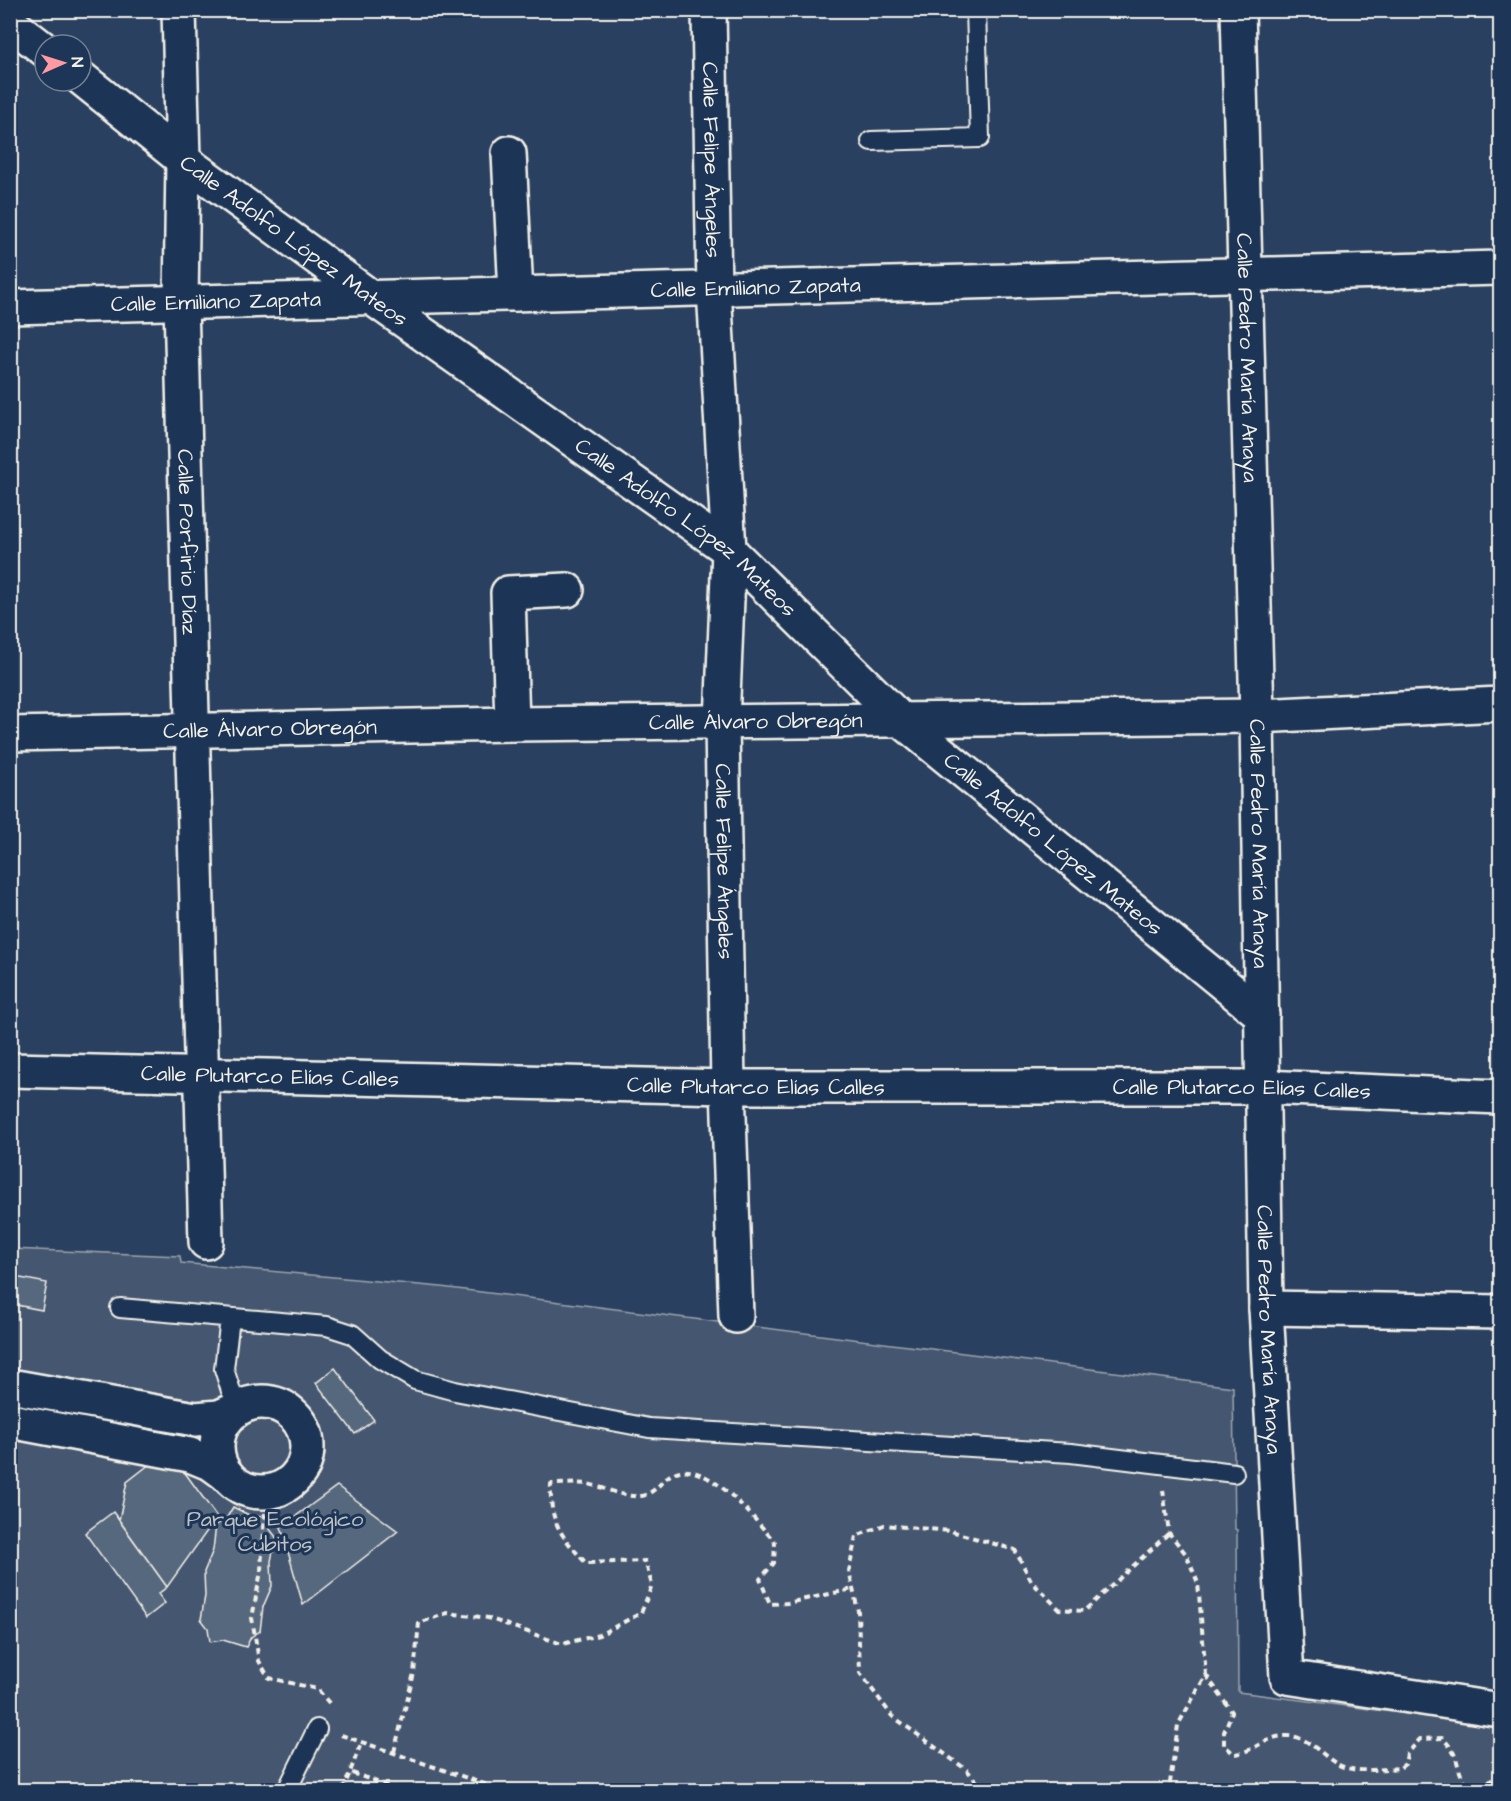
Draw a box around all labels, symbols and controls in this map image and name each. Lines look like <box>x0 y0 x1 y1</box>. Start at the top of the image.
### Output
north arrow <box>33 33 93 93</box>
text: N <box>66 57 88 68</box>
street label: Calle Felipe Ángeles <box>694 62 729 258</box>
street label: Calle Adolfo López Mateos <box>174 147 414 334</box>
street label: Calle Pedro María Anaya <box>1229 233 1266 483</box>
street label: Calle Emiliano Zapata <box>650 269 861 306</box>
street label: Calle Emiliano Zapata <box>110 283 321 320</box>
street label: Calle Adolfo López Mateos <box>569 430 804 624</box>
street label: Calle Porfirio Díaz <box>169 449 205 635</box>
street label: Calle Álvaro Obregón <box>649 705 863 738</box>
street label: Calle Álvaro Obregón <box>163 711 377 746</box>
street label: Calle Pedro María Anaya <box>1242 719 1276 969</box>
street label: Calle Adolfo López Mateos <box>937 745 1169 943</box>
street label: Calle Felipe Ángeles <box>707 763 741 960</box>
street label: Calle Plutarco Elías Calles <box>141 1058 399 1095</box>
street label: Calle Plutarco Elías Calles <box>626 1069 885 1103</box>
street label: Calle Plutarco Elías Calles <box>1113 1072 1371 1107</box>
street label: Calle Pedro María Anaya <box>1249 1205 1290 1455</box>
park label: Parque Ecológico Cubitos <box>187 1504 364 1560</box>

